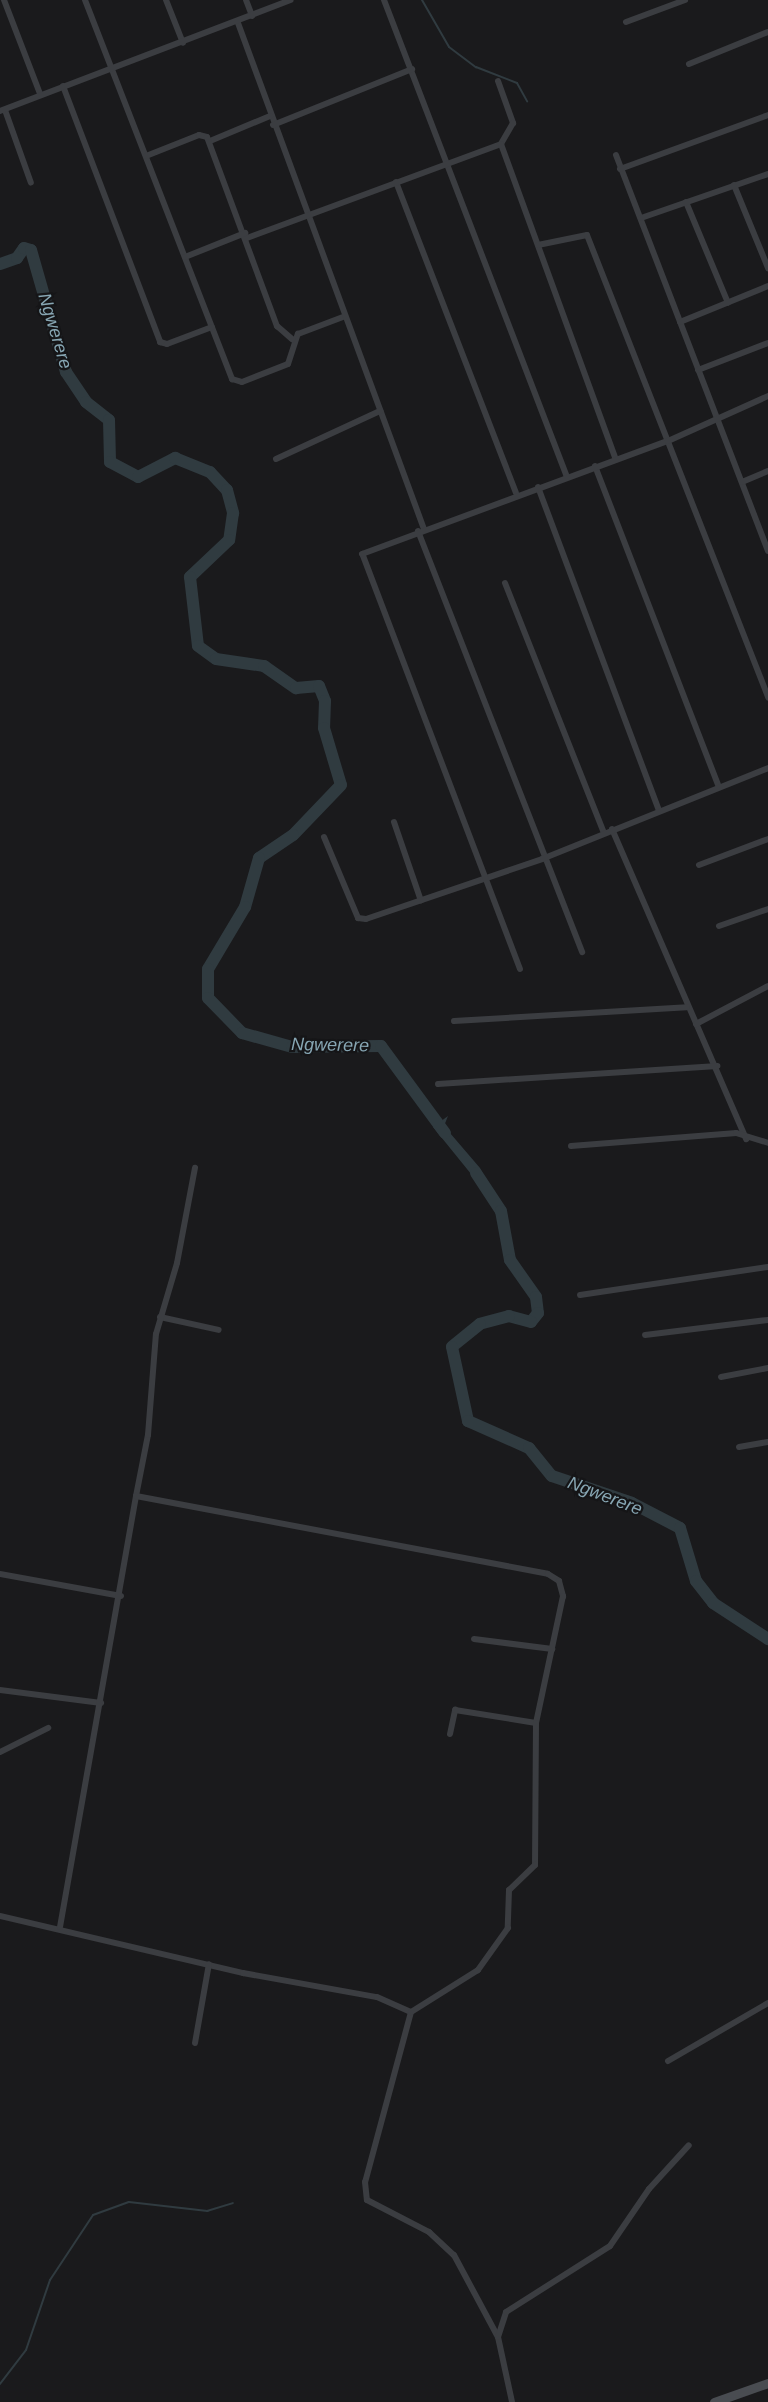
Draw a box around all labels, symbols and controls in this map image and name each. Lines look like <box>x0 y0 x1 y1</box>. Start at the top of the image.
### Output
water label: Ngwerere <box>33 291 77 371</box>
water label: Ngwerere <box>291 1034 369 1056</box>
water label: Ngwerere <box>565 1472 645 1520</box>

